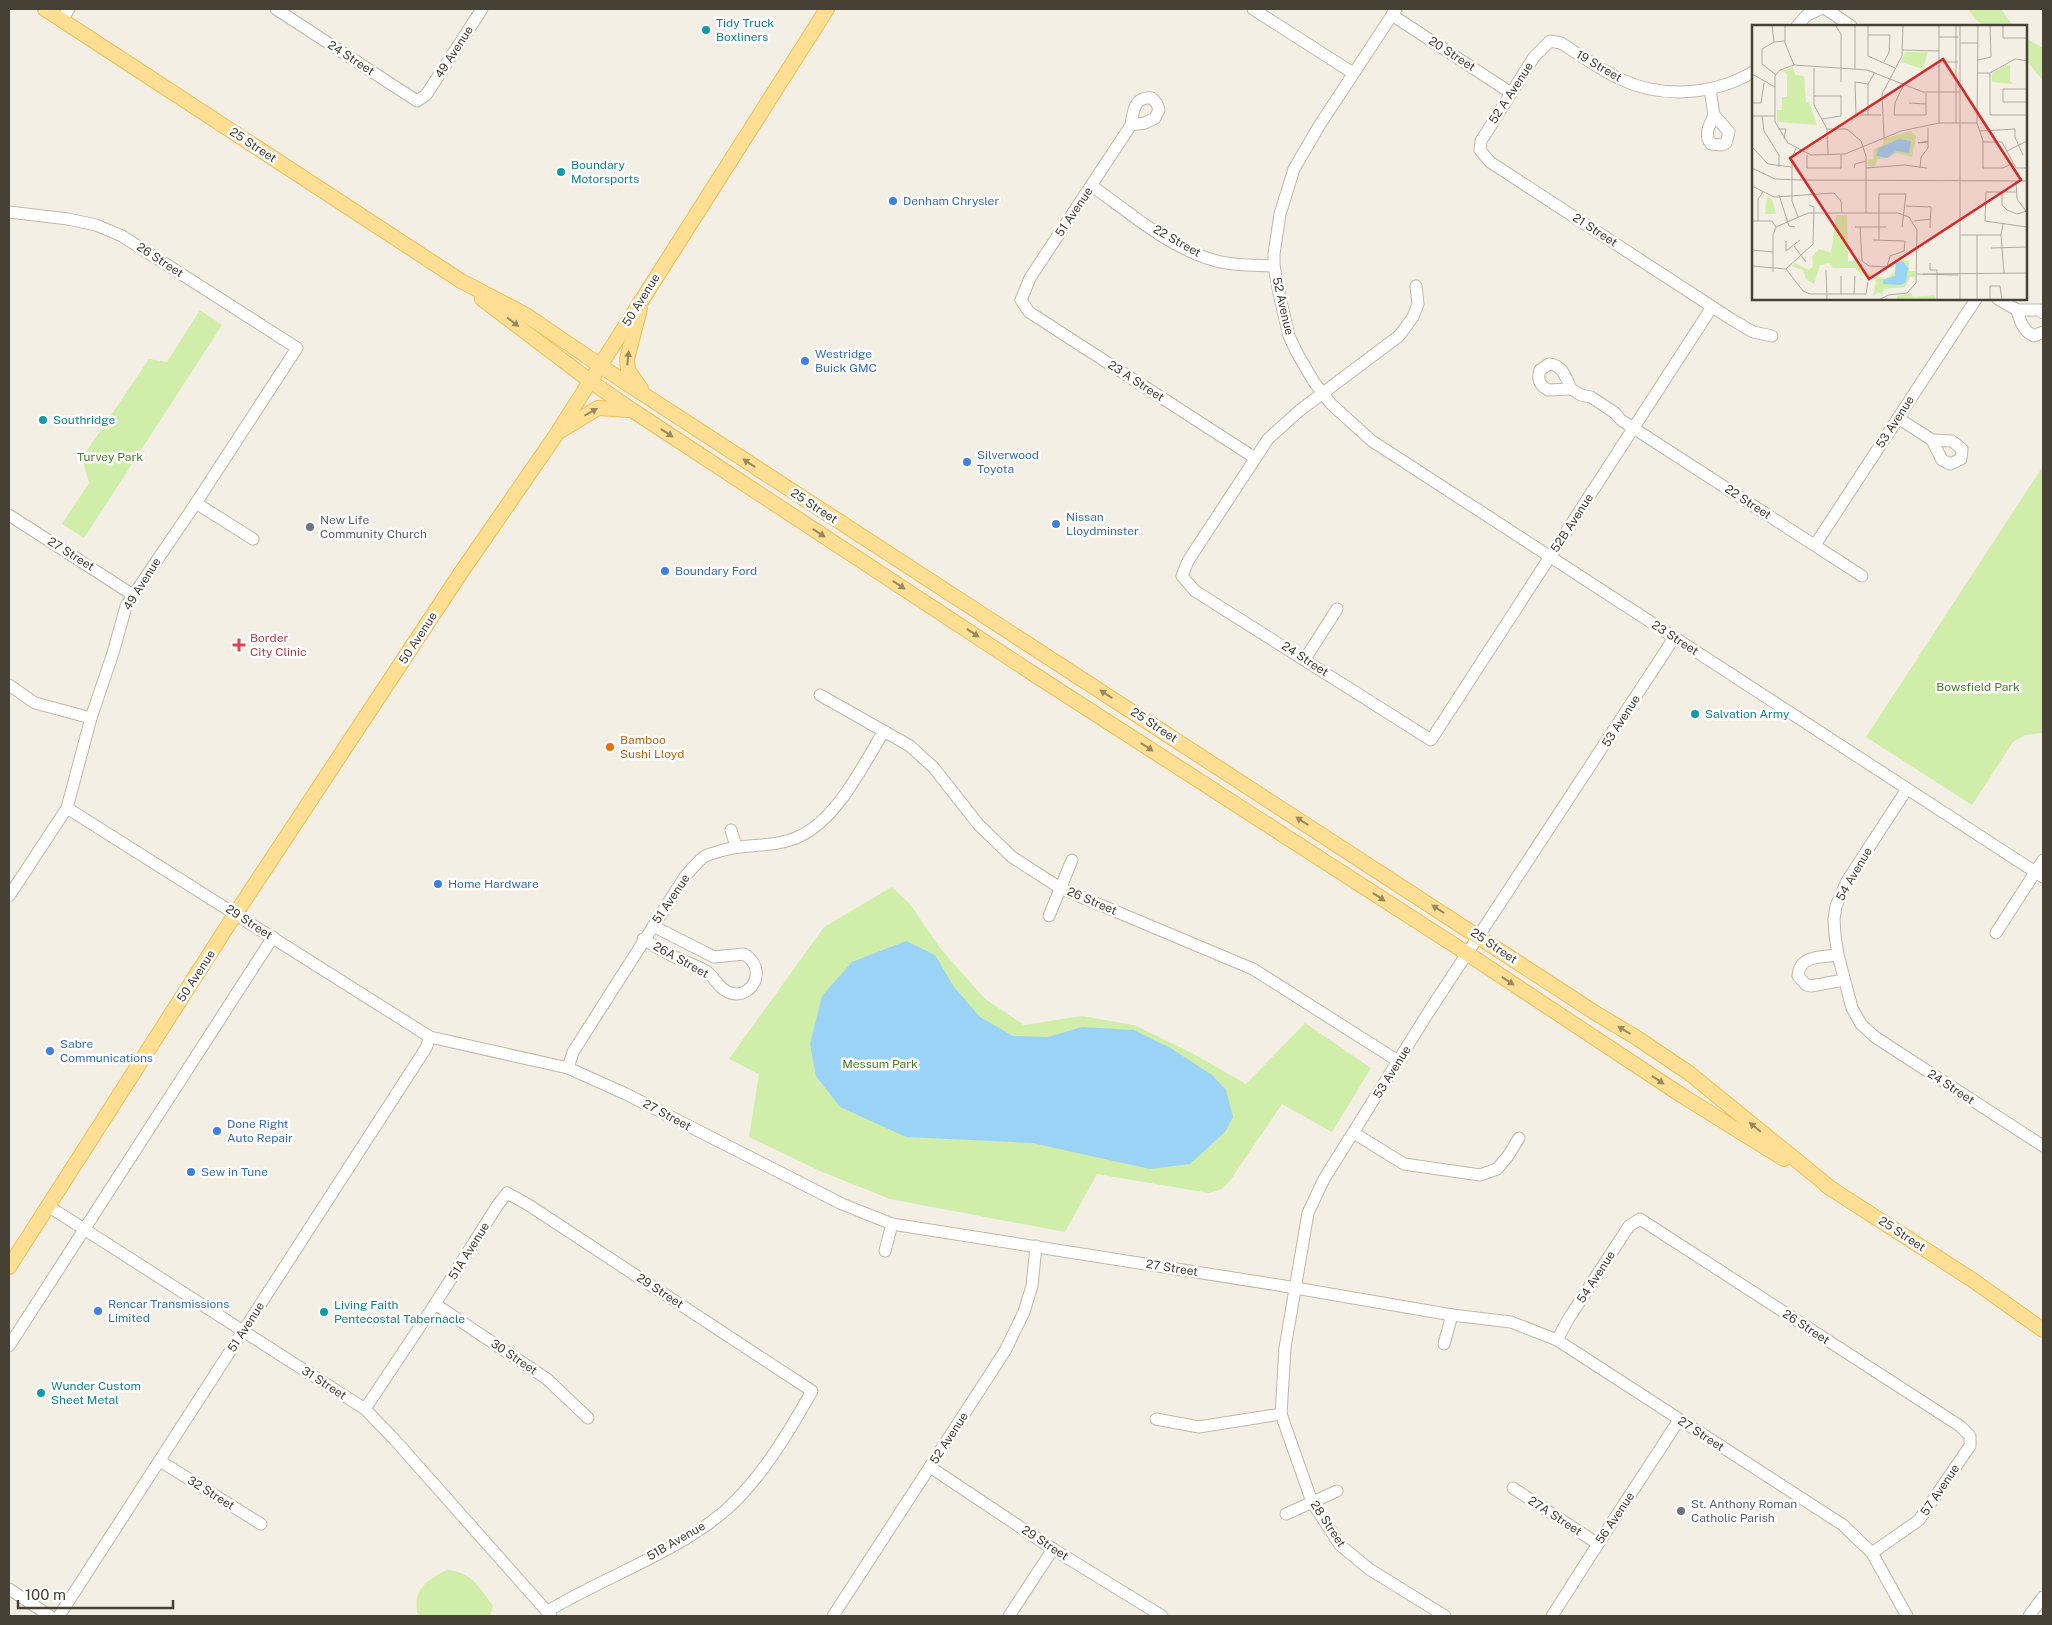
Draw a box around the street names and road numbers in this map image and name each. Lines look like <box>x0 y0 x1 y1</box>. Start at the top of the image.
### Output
street label: 49 Avenue <box>432 23 476 81</box>
street label: 20 Street <box>1426 34 1478 74</box>
street label: 24 Street <box>325 38 377 78</box>
street label: 19 Street <box>1574 47 1625 85</box>
street label: 52 A Avenue <box>1486 59 1536 126</box>
street label: 25 Street <box>227 125 279 165</box>
street label: 51 Avenue <box>1052 184 1096 239</box>
street label: 21 Street <box>1570 211 1620 250</box>
street label: 22 Street <box>1151 222 1204 260</box>
street label: 26 Street <box>134 240 186 280</box>
street label: 50 Avenue <box>619 271 663 329</box>
street label: 52 Avenue <box>1270 276 1296 336</box>
street label: 23 A Street <box>1105 358 1167 405</box>
street label: 53 Avenue <box>1873 393 1917 451</box>
street label: 22 Street <box>1722 482 1774 522</box>
street label: 25 Street <box>788 486 840 526</box>
street label: 52B Avenue <box>1548 491 1596 555</box>
street label: 27 Street <box>45 534 97 574</box>
street label: 49 Avenue <box>120 555 164 613</box>
street label: 50 Avenue <box>396 609 440 667</box>
street label: 23 Street <box>1649 618 1701 658</box>
street label: 24 Street <box>1279 639 1331 679</box>
street label: 53 Avenue <box>1599 692 1643 750</box>
street label: 25 Street <box>1128 705 1180 745</box>
street label: 54 Avenue <box>1833 845 1875 903</box>
street label: 51 Avenue <box>649 871 693 926</box>
street label: 26 Street <box>1065 884 1119 918</box>
street label: 29 Street <box>223 902 275 942</box>
street label: 25 Street <box>1468 925 1520 967</box>
street label: 26A Street <box>651 939 711 981</box>
street label: 50 Avenue <box>174 947 218 1005</box>
street label: 53 Avenue <box>1370 1043 1414 1101</box>
street label: 24 Street <box>1925 1067 1977 1107</box>
street label: 27 Street <box>641 1097 694 1134</box>
street label: 25 Street <box>1876 1214 1928 1254</box>
street label: 51A Avenue <box>446 1219 492 1282</box>
street label: 54 Avenue <box>1574 1248 1618 1306</box>
street label: 27 Street <box>1145 1257 1199 1279</box>
street label: 29 Street <box>634 1271 686 1311</box>
street label: 51 Avenue <box>225 1299 267 1355</box>
street label: 26 Street <box>1780 1307 1832 1347</box>
street label: 30 Street <box>488 1336 540 1378</box>
street label: 31 Street <box>299 1363 349 1403</box>
street label: 52 Avenue <box>927 1409 971 1467</box>
street label: 27 Street <box>1675 1414 1727 1454</box>
street label: 57 Avenue <box>1918 1461 1962 1518</box>
street label: 32 Street <box>185 1473 237 1513</box>
street label: 56 Avenue <box>1593 1489 1637 1546</box>
street label: 27A Street <box>1526 1494 1585 1539</box>
street label: 28 Street <box>1307 1498 1349 1550</box>
street label: 51B Avenue <box>644 1519 708 1563</box>
street label: 29 Street <box>1019 1523 1071 1563</box>

